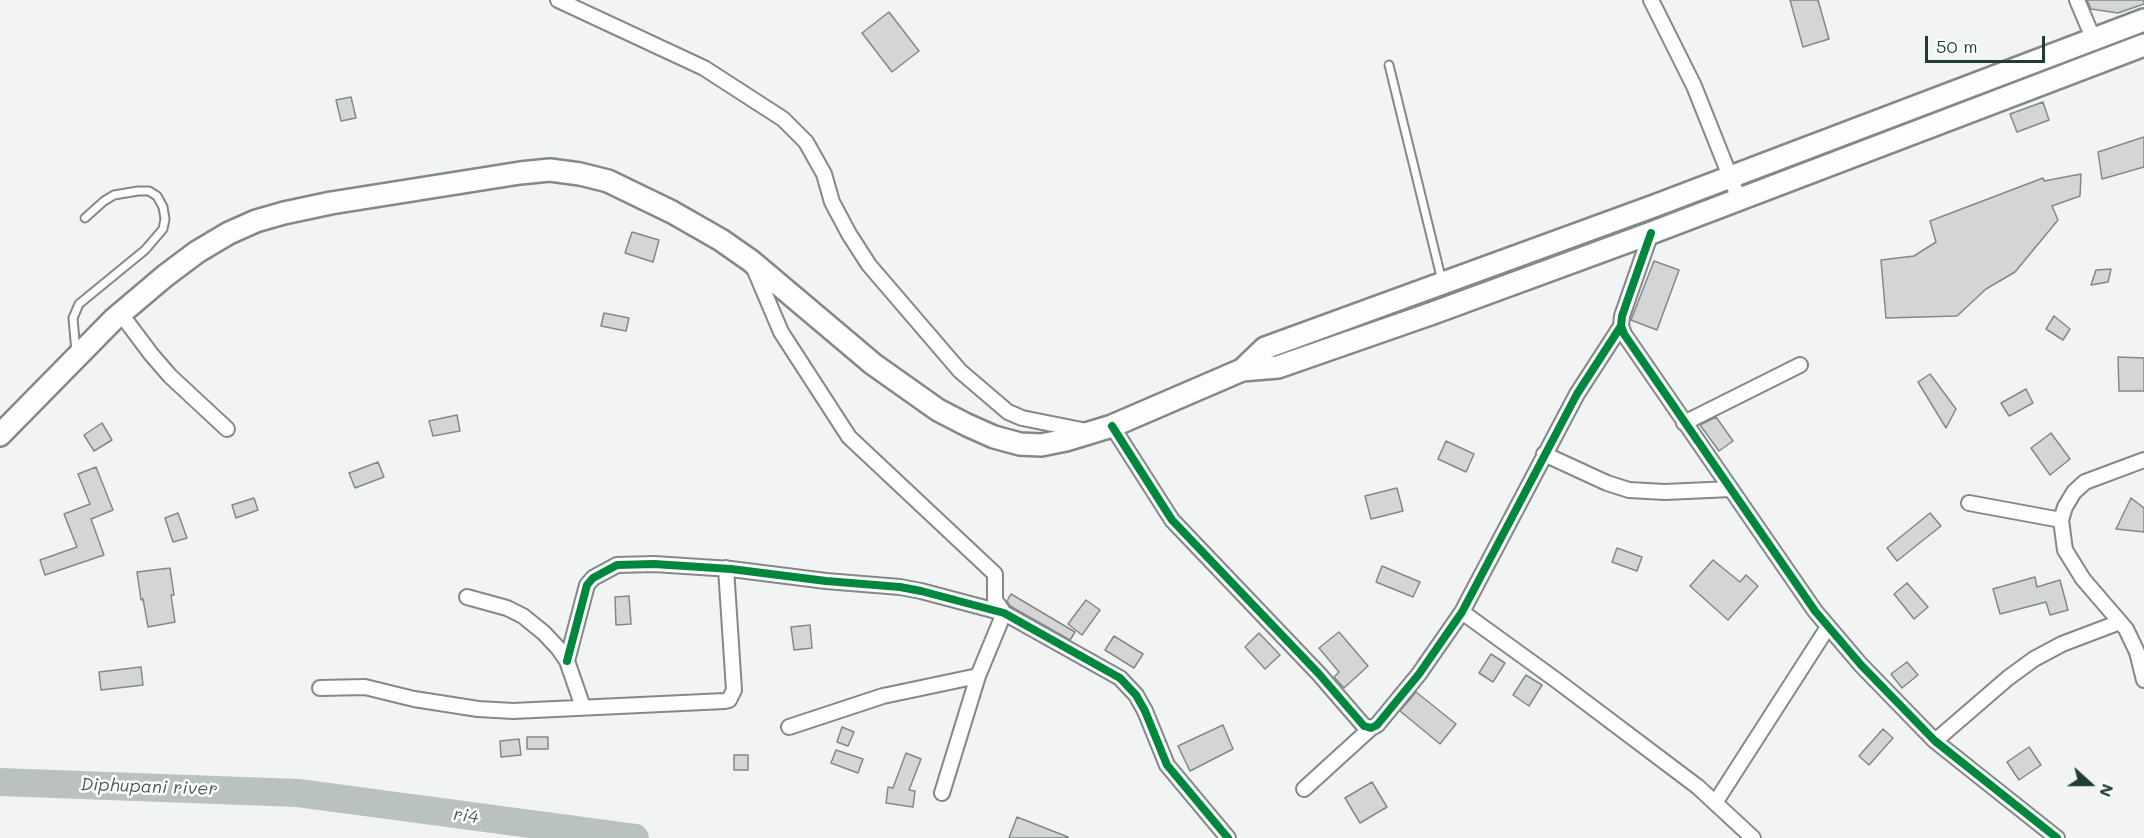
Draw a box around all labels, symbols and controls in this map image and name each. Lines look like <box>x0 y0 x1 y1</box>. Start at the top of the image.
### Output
scale bar <box>1928 24 2048 62</box>
text: 50 m <box>1936 34 1978 58</box>
north arrow <box>2060 754 2120 814</box>
water label: Diphupani river <box>80 774 218 800</box>
text: N <box>2095 781 2119 800</box>
water label: ri4 <box>452 804 480 828</box>

